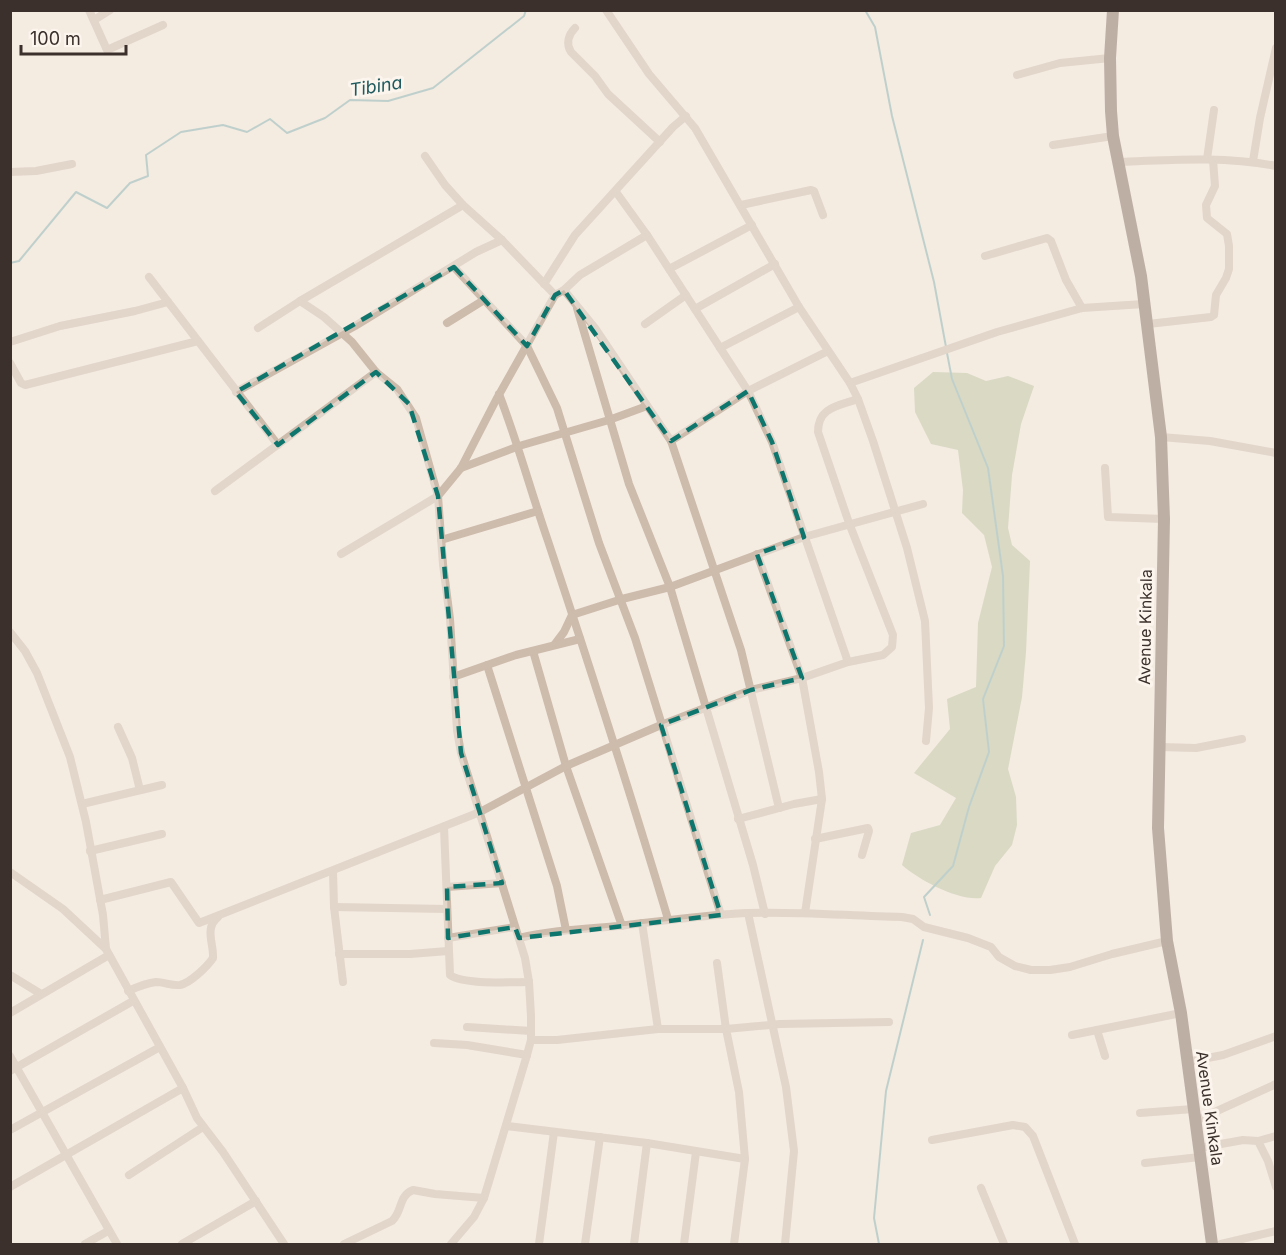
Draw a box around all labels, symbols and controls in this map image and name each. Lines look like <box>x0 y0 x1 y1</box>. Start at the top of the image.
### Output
scale bar <box>21 18 126 56</box>
text: 100 m <box>30 28 81 49</box>
water label: Tibina <box>348 71 404 101</box>
street label: Avenue Kinkala <box>1134 569 1156 685</box>
street label: Avenue Kinkala <box>1192 1049 1228 1167</box>

